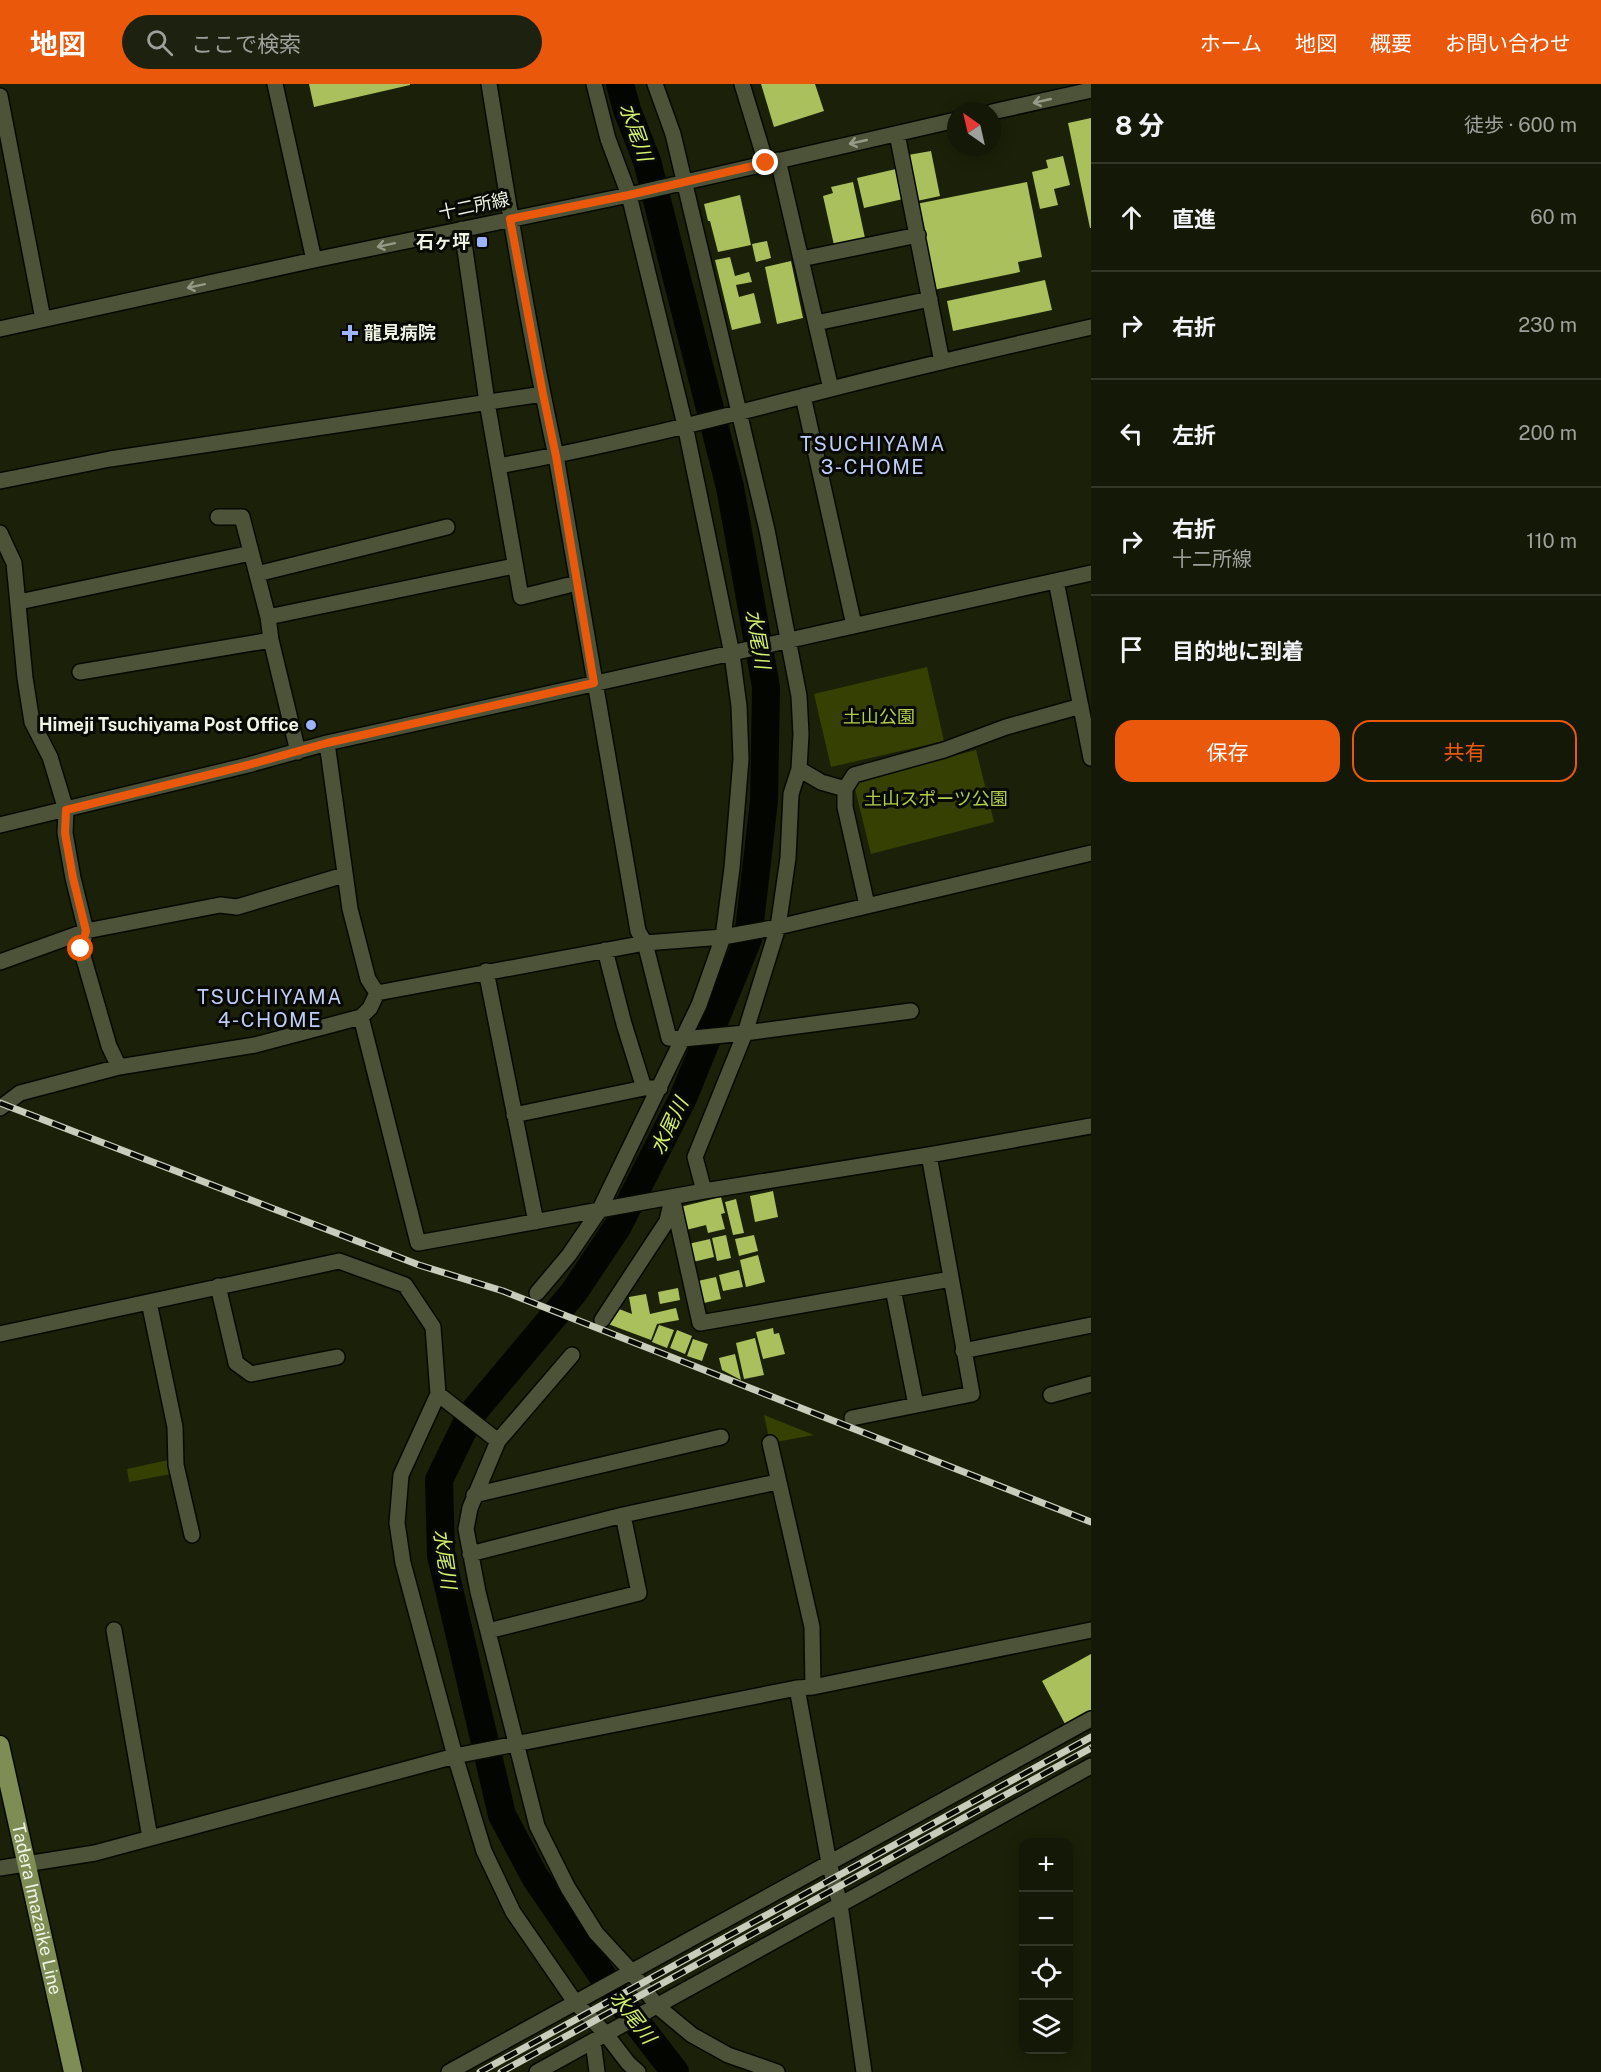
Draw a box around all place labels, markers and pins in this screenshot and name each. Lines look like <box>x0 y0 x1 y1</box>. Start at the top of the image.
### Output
place label: 石ヶ坪 <box>416 231 470 252</box>
marker: 石ヶ坪 <box>475 235 489 249</box>
place label: 龍見病院 <box>364 322 436 343</box>
marker: 龍見病院 <box>341 324 359 342</box>
place label: Himeji Tsuchiyama Post Office <box>39 714 299 735</box>
marker: Himeji Tsuchiyama Post Office <box>304 718 318 732</box>

